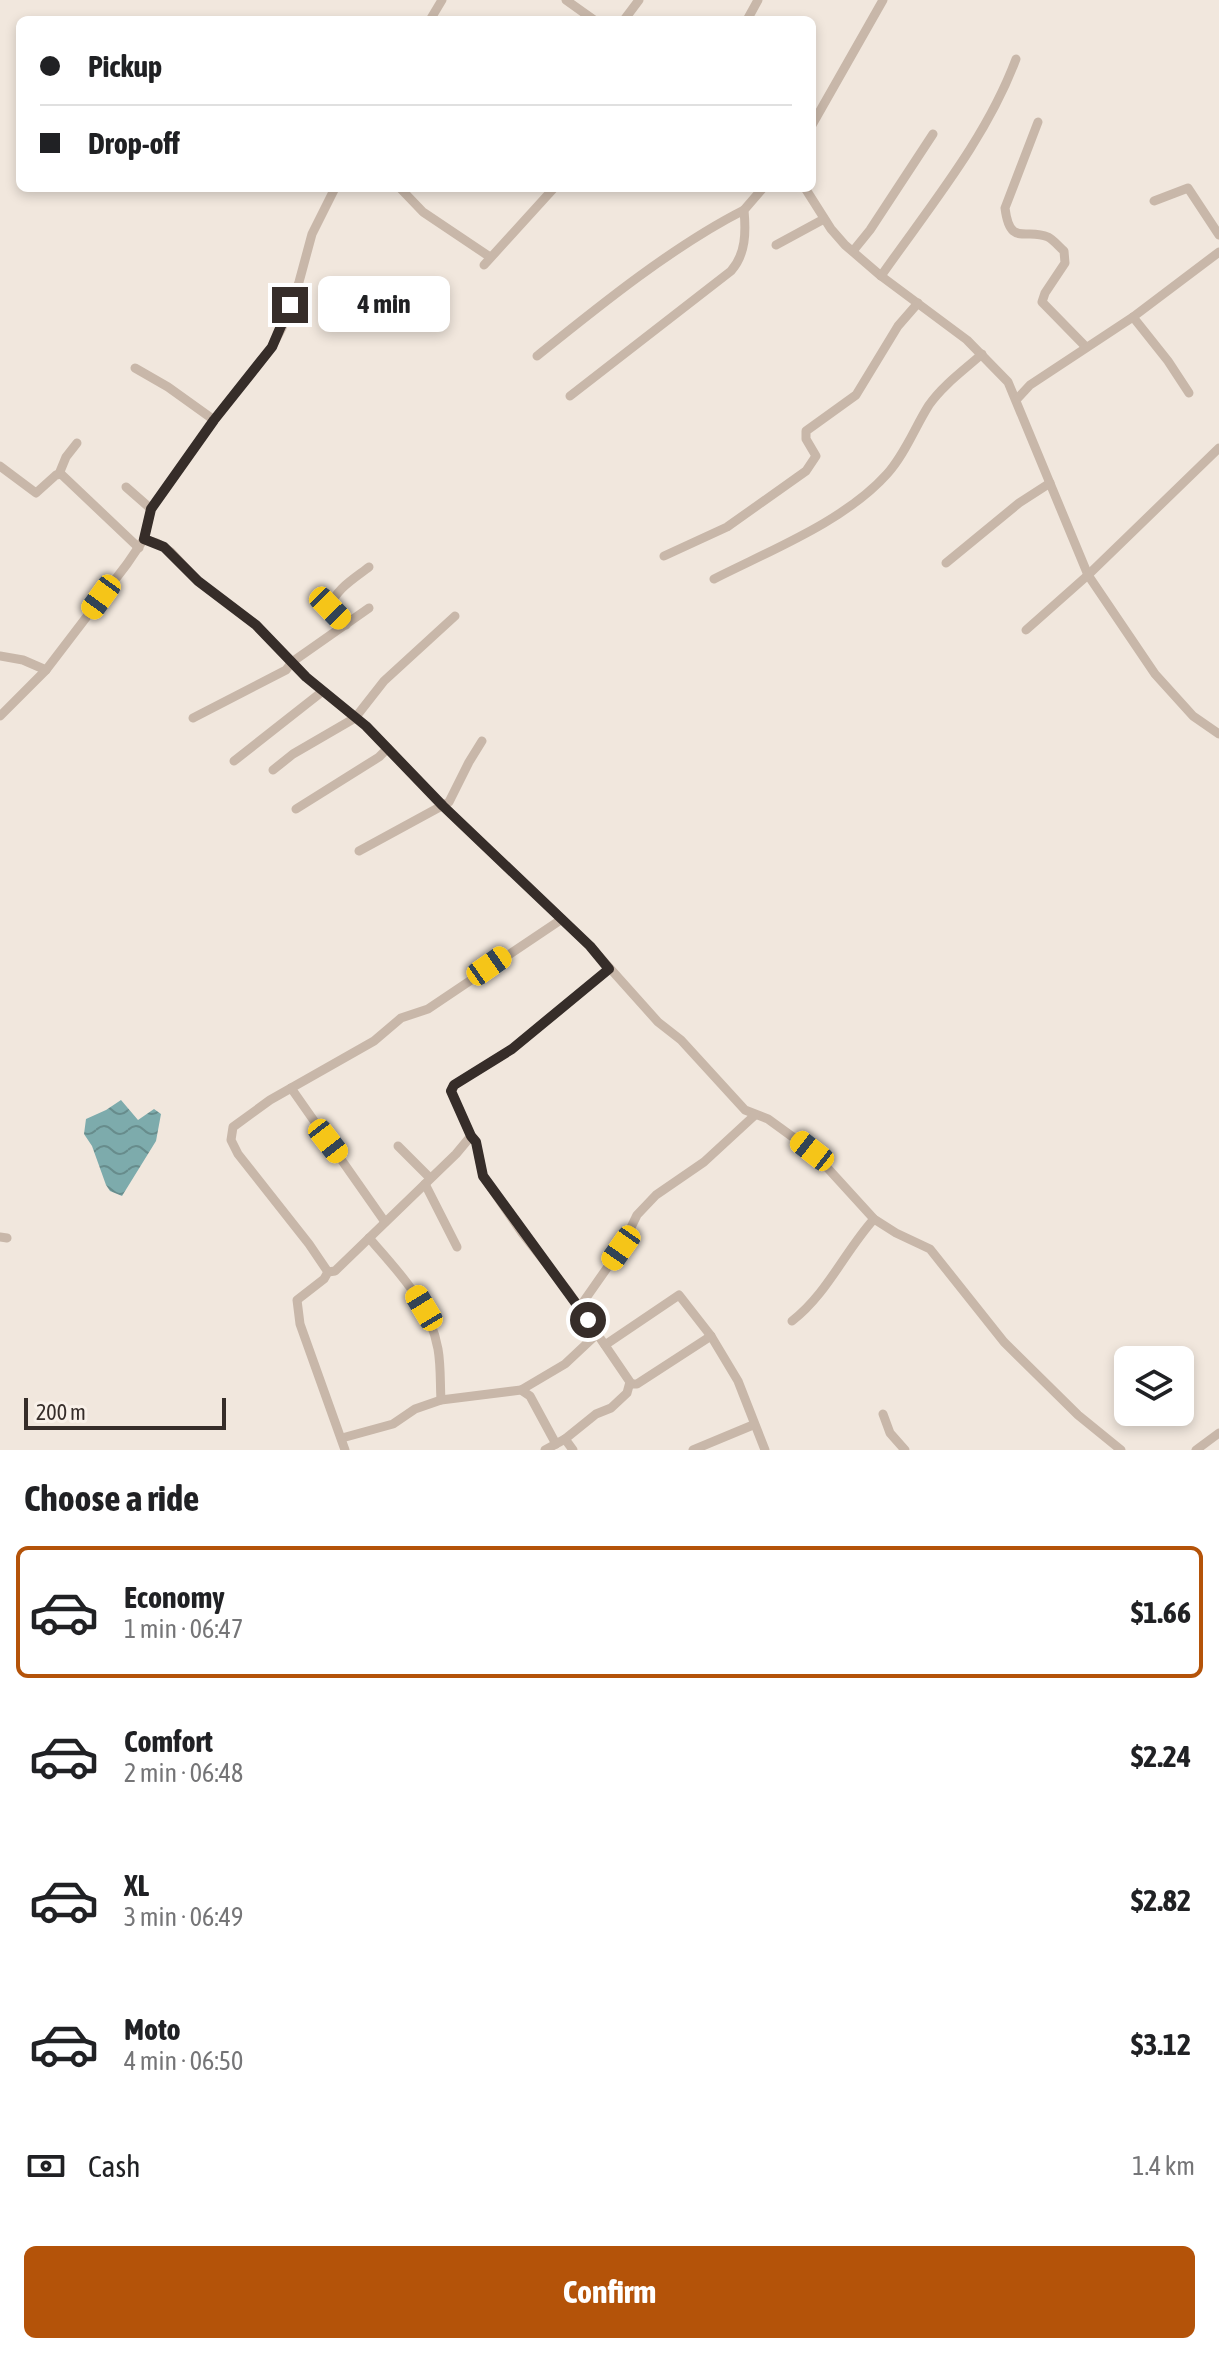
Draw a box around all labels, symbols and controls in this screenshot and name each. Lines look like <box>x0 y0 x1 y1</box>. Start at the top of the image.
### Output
text: Pickup <box>88 49 162 83</box>
text: Drop-off <box>88 126 180 160</box>
callout: 4 min <box>318 277 450 333</box>
route end <box>272 287 308 323</box>
text: 4 min <box>357 289 411 319</box>
car <box>77 571 125 623</box>
car <box>305 582 355 634</box>
car <box>462 942 516 990</box>
car <box>304 1115 352 1167</box>
car <box>786 1127 838 1175</box>
car <box>597 1221 645 1275</box>
car <box>401 1281 447 1335</box>
route start <box>570 1302 606 1338</box>
map controls <box>1114 1346 1194 1426</box>
button: layers <box>1114 1346 1194 1426</box>
scale bar <box>24 1394 226 1430</box>
text: 200 m <box>36 1399 86 1425</box>
text: Choose a ride <box>24 1477 199 1519</box>
icon: car <box>28 1576 100 1648</box>
text: Economy <box>124 1580 225 1614</box>
text: $1.66 <box>1131 1595 1191 1629</box>
text: 1 min · 06:47 <box>124 1614 243 1644</box>
icon: car <box>28 1720 100 1792</box>
text: Comfort <box>124 1724 213 1758</box>
text: $2.24 <box>1131 1739 1191 1773</box>
text: 2 min · 06:48 <box>124 1758 243 1788</box>
icon: car <box>28 1864 100 1936</box>
text: XL <box>124 1868 149 1902</box>
text: $2.82 <box>1131 1883 1191 1917</box>
text: 3 min · 06:49 <box>124 1902 243 1932</box>
icon: car <box>28 2008 100 2080</box>
text: Moto <box>124 2012 181 2046</box>
text: $3.12 <box>1131 2027 1191 2061</box>
text: 4 min · 06:50 <box>124 2046 243 2076</box>
icon: cash <box>24 2144 68 2188</box>
text: Cash <box>88 2149 141 2183</box>
text: 1.4 km <box>1132 2151 1195 2181</box>
button: Confirm <box>24 2246 1195 2338</box>

